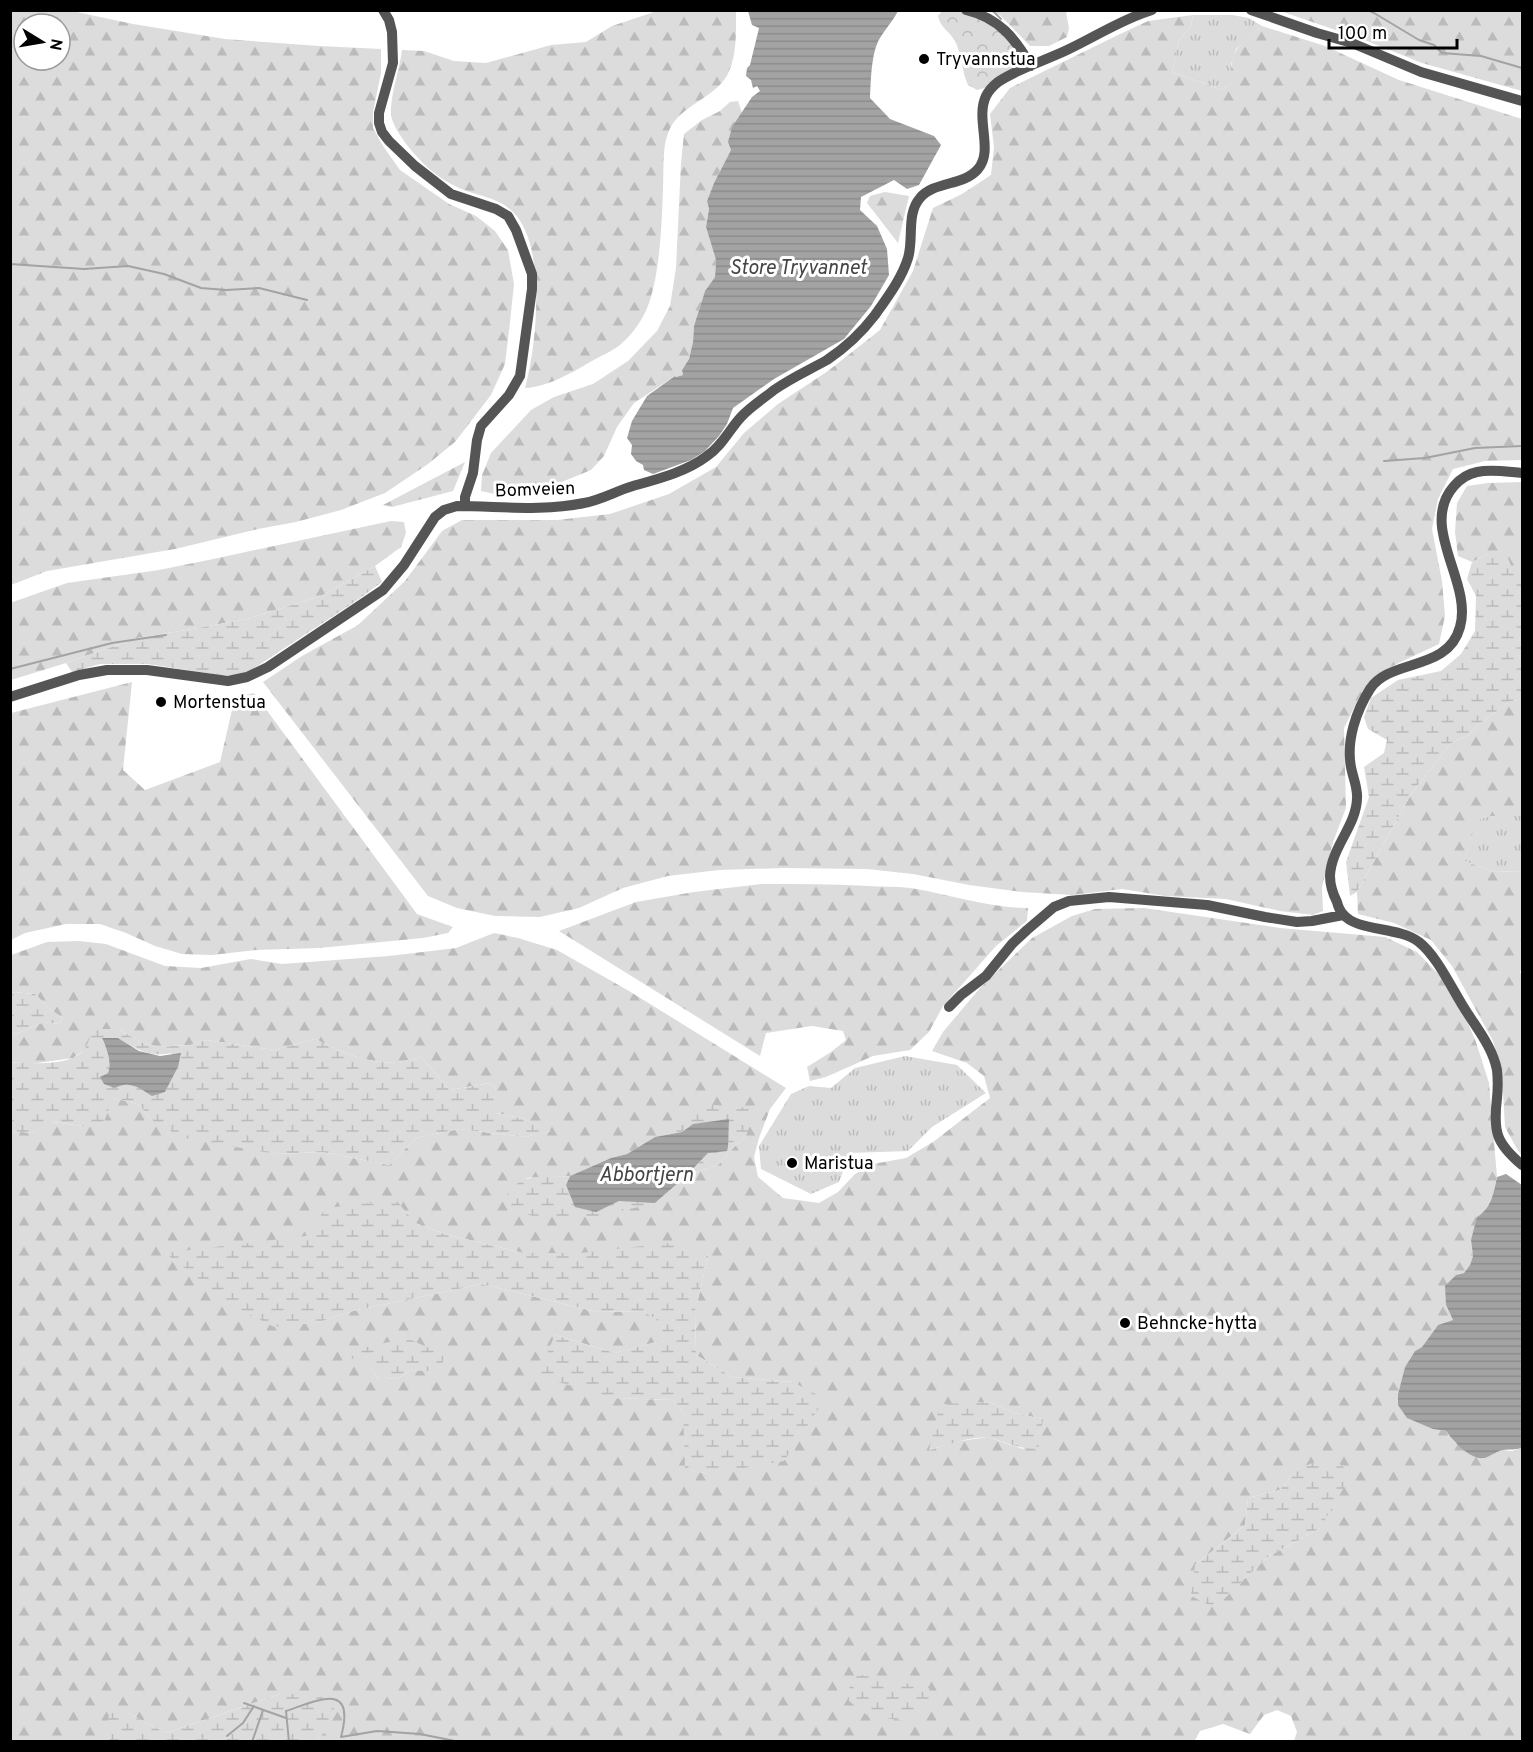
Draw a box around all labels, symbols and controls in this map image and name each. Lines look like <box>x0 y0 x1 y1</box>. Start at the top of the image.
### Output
north arrow <box>12 12 72 72</box>
scale bar <box>1329 12 1456 50</box>
text: 100 m <box>1338 23 1387 46</box>
text: N <box>44 37 66 52</box>
place label: Tryvannstua <box>936 49 1036 72</box>
marker: Tryvannstua <box>917 52 931 66</box>
water label: Store Tryvannet <box>730 256 867 282</box>
street label: Bomveien <box>494 478 576 503</box>
place label: Mortenstua <box>173 692 266 715</box>
marker: Mortenstua <box>154 695 168 709</box>
place label: Maristua <box>804 1153 873 1176</box>
marker: Maristua <box>785 1156 799 1170</box>
water label: Abbortjern <box>599 1163 693 1189</box>
place label: Behncke-hytta <box>1137 1313 1257 1336</box>
marker: Behncke-hytta <box>1118 1316 1132 1330</box>

